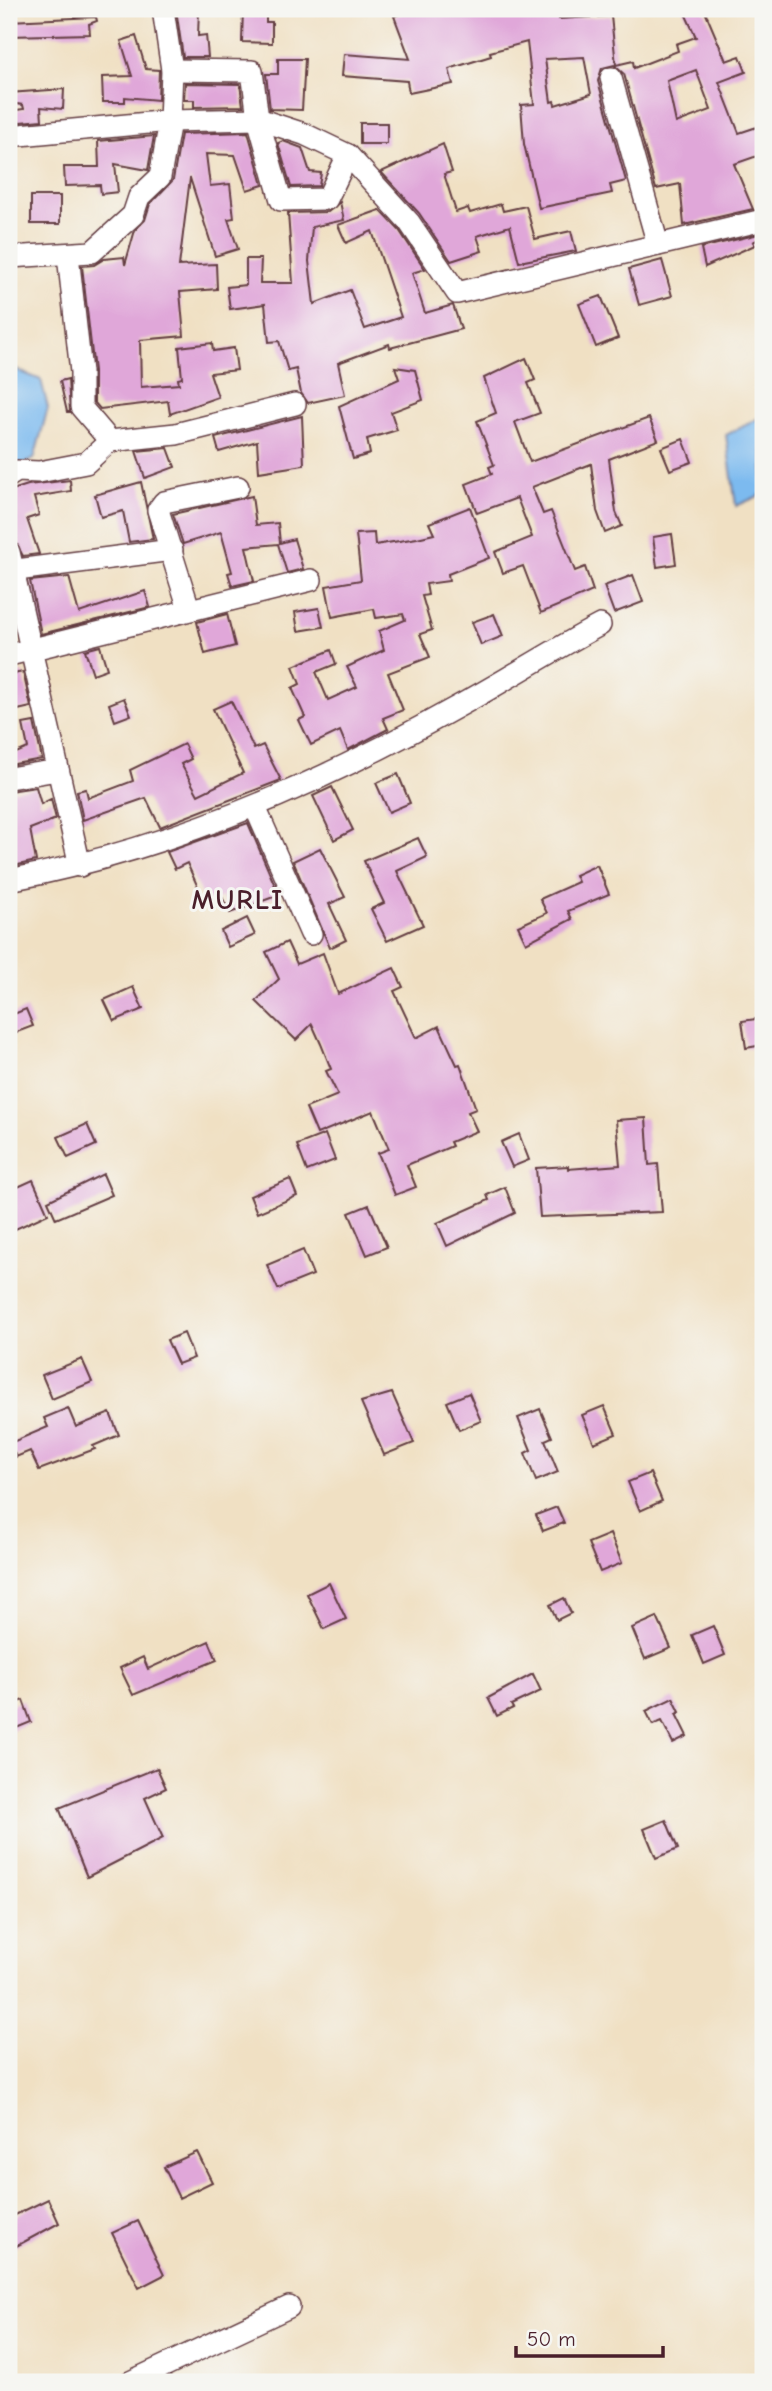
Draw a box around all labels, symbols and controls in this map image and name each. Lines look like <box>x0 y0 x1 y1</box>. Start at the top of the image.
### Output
district label: MURLI <box>192 884 284 916</box>
scale bar <box>516 2314 664 2358</box>
text: 50 m <box>527 2327 576 2351</box>

